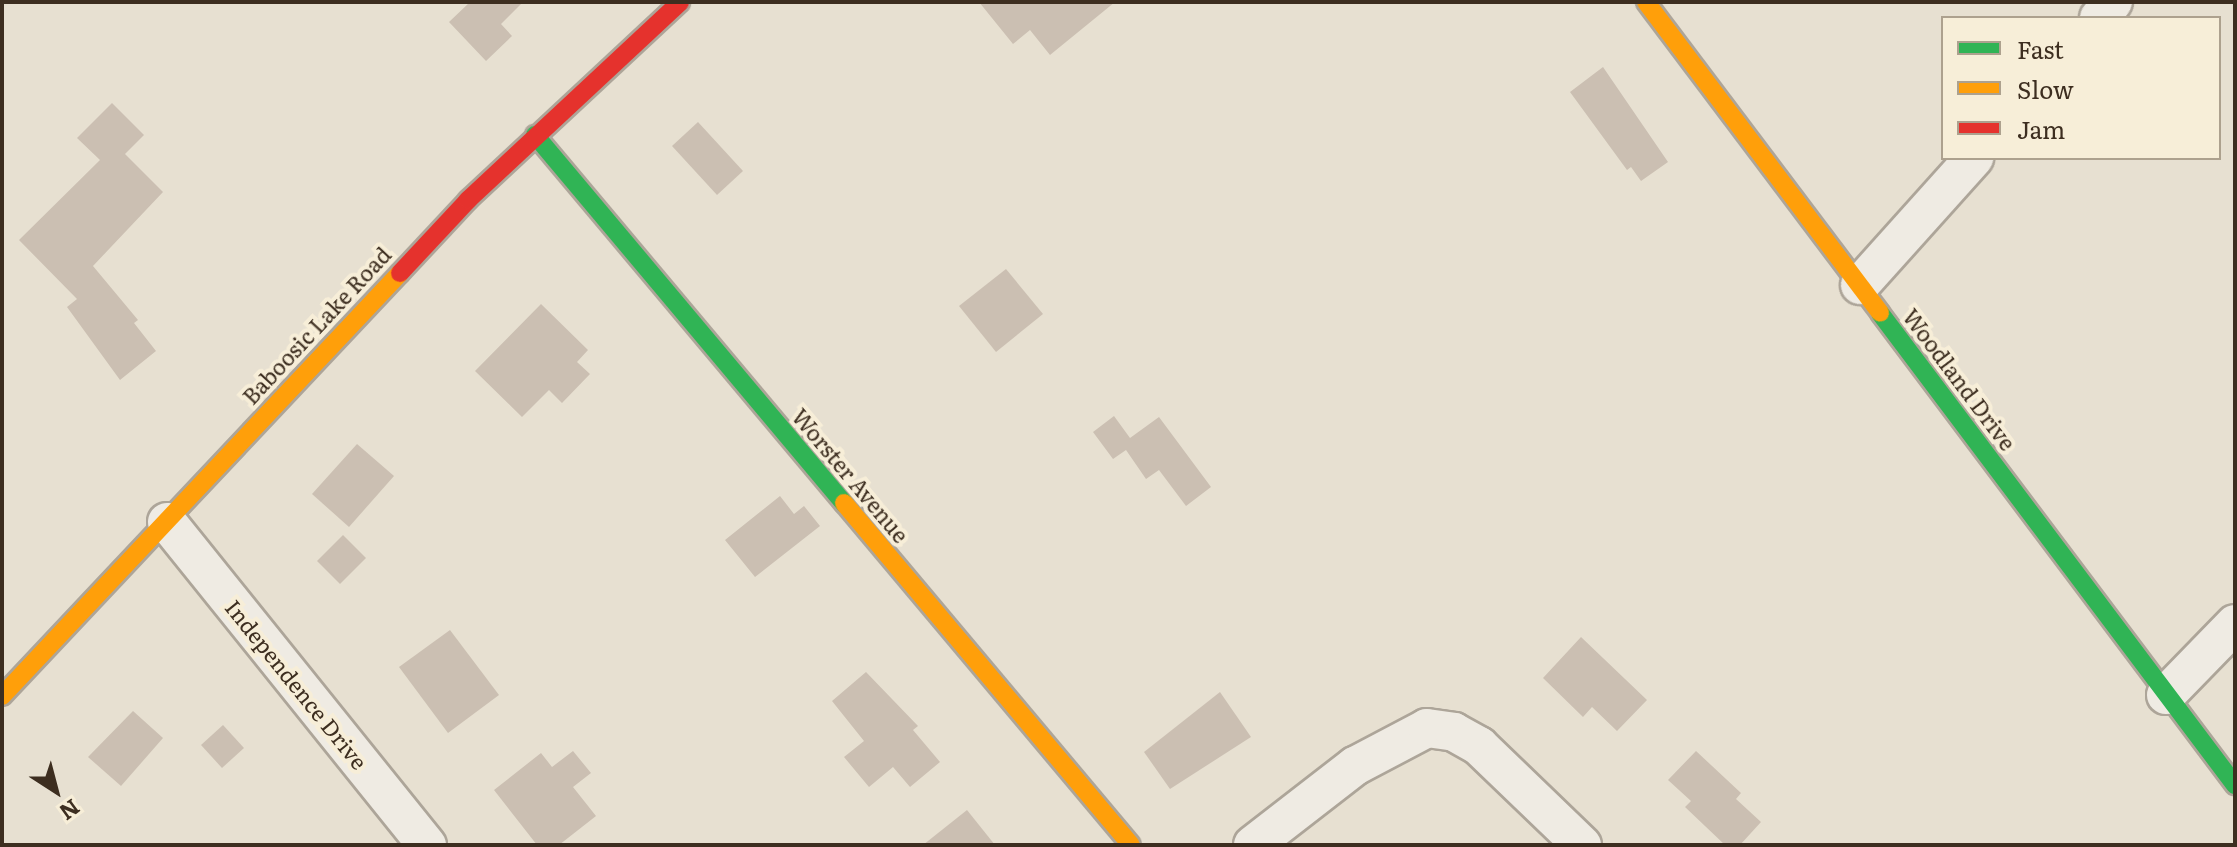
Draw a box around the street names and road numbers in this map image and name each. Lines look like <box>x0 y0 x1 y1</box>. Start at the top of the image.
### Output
street label: Baboosic Lake Road <box>236 241 396 409</box>
street label: Woodland Drive <box>1898 303 2022 455</box>
street label: Worster Avenue <box>787 403 915 547</box>
street label: Independence Drive <box>221 594 373 774</box>

